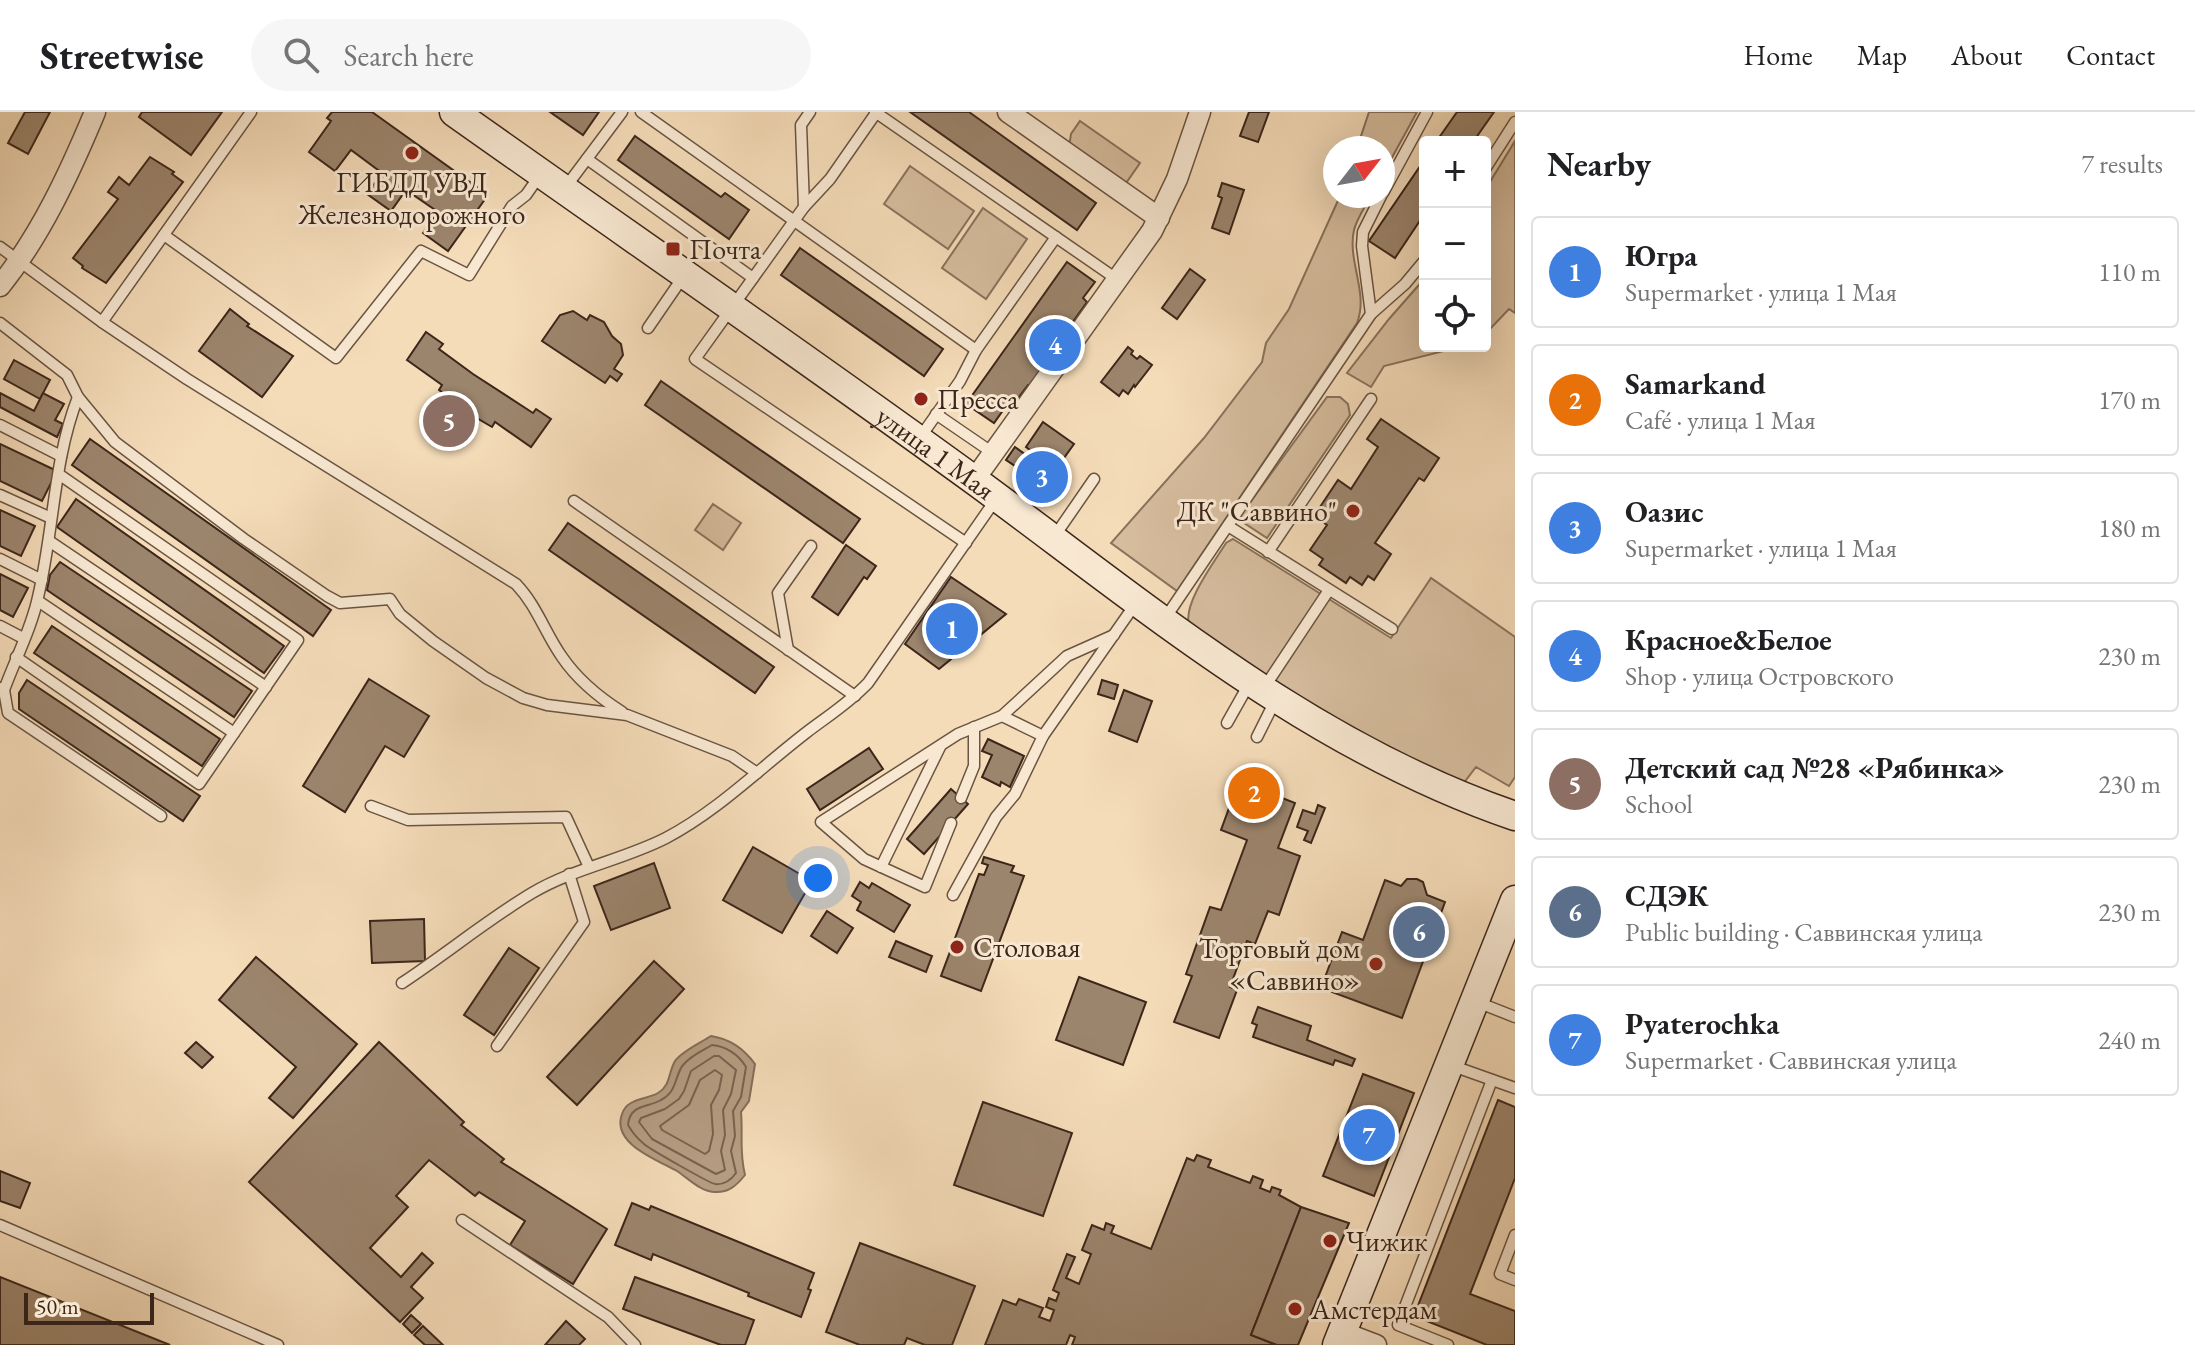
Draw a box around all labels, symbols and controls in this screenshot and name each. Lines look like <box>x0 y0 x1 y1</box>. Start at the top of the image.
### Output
search box <box>251 19 811 91</box>
text: Streetwise <box>40 31 203 80</box>
icon: search <box>279 33 323 77</box>
text: Search here <box>343 36 474 75</box>
text: Home <box>1743 37 1813 73</box>
text: Map <box>1857 37 1907 73</box>
text: About <box>1951 37 2022 73</box>
text: Contact <box>2066 37 2155 73</box>
north arrow <box>1323 136 1395 208</box>
map controls <box>1419 136 1491 352</box>
button: + <box>1419 136 1491 208</box>
text: Nearby <box>1547 142 1651 186</box>
marker: ГИБДД УВД Железнодорожного <box>403 144 421 162</box>
text: 7 results <box>2082 147 2163 181</box>
place label: ГИБДД УВД Железнодорожного <box>298 164 525 232</box>
button: − <box>1419 208 1491 280</box>
place label: Почта <box>689 231 762 267</box>
text: Югра <box>1625 236 1698 275</box>
marker: Почта <box>664 240 682 258</box>
text: 1 <box>1568 255 1582 289</box>
text: 110 m <box>2098 255 2161 289</box>
text: Supermarket · улица 1 Мая <box>1625 275 1897 309</box>
button: locate <box>1419 280 1491 352</box>
pin: 4 <box>1029 315 1081 375</box>
text: Samarkand <box>1625 364 1766 403</box>
place label: Пресса <box>937 381 1019 417</box>
text: 2 <box>1568 383 1582 417</box>
text: 170 m <box>2098 383 2161 417</box>
marker: Пресса <box>912 390 930 408</box>
pin: 5 <box>423 391 475 451</box>
street label: улица 1 Мая <box>869 397 1003 508</box>
text: Café · улица 1 Мая <box>1625 403 1816 437</box>
pin: 3 <box>1016 447 1068 507</box>
text: Оазис <box>1625 492 1703 531</box>
place label: ДК "Саввино" <box>1177 493 1337 529</box>
marker: ДК "Саввино" <box>1344 502 1362 520</box>
text: 3 <box>1568 511 1582 545</box>
text: 180 m <box>2098 511 2161 545</box>
text: Supermarket · улица 1 Мая <box>1625 531 1897 565</box>
pin: 1 <box>926 599 978 659</box>
text: Красное&Белое <box>1625 620 1832 659</box>
text: 4 <box>1568 639 1582 673</box>
text: 230 m <box>2098 639 2161 673</box>
text: Shop · улица Островского <box>1625 659 1894 693</box>
text: Детский сад №28 «Рябинка» <box>1625 748 2005 787</box>
pin: 2 <box>1228 763 1280 823</box>
text: 5 <box>1568 767 1582 801</box>
text: 230 m <box>2098 767 2161 801</box>
text: School <box>1625 787 1693 821</box>
your location <box>798 858 838 898</box>
text: СДЭК <box>1625 876 1708 915</box>
text: 6 <box>1568 895 1582 929</box>
text: 230 m <box>2098 895 2161 929</box>
pin: 6 <box>1393 902 1445 962</box>
text: Public building · Саввинская улица <box>1625 915 1983 949</box>
place label: Столовая <box>973 929 1080 965</box>
place label: Торговый дом «Саввино» <box>1199 930 1360 998</box>
marker: Столовая <box>948 938 966 956</box>
marker: Торговый дом «Саввино» <box>1367 955 1385 973</box>
text: Pyaterochka <box>1625 1004 1779 1043</box>
text: 7 <box>1568 1023 1582 1057</box>
text: 240 m <box>2098 1023 2161 1057</box>
text: Supermarket · Саввинская улица <box>1625 1043 1957 1077</box>
pin: 7 <box>1343 1105 1395 1165</box>
place label: Чижик <box>1346 1223 1428 1259</box>
marker: Чижик <box>1321 1232 1339 1250</box>
scale bar <box>24 1289 154 1325</box>
place label: Амстердам <box>1310 1291 1437 1327</box>
text: 50 m <box>36 1292 79 1321</box>
marker: Амстердам <box>1286 1300 1304 1318</box>

